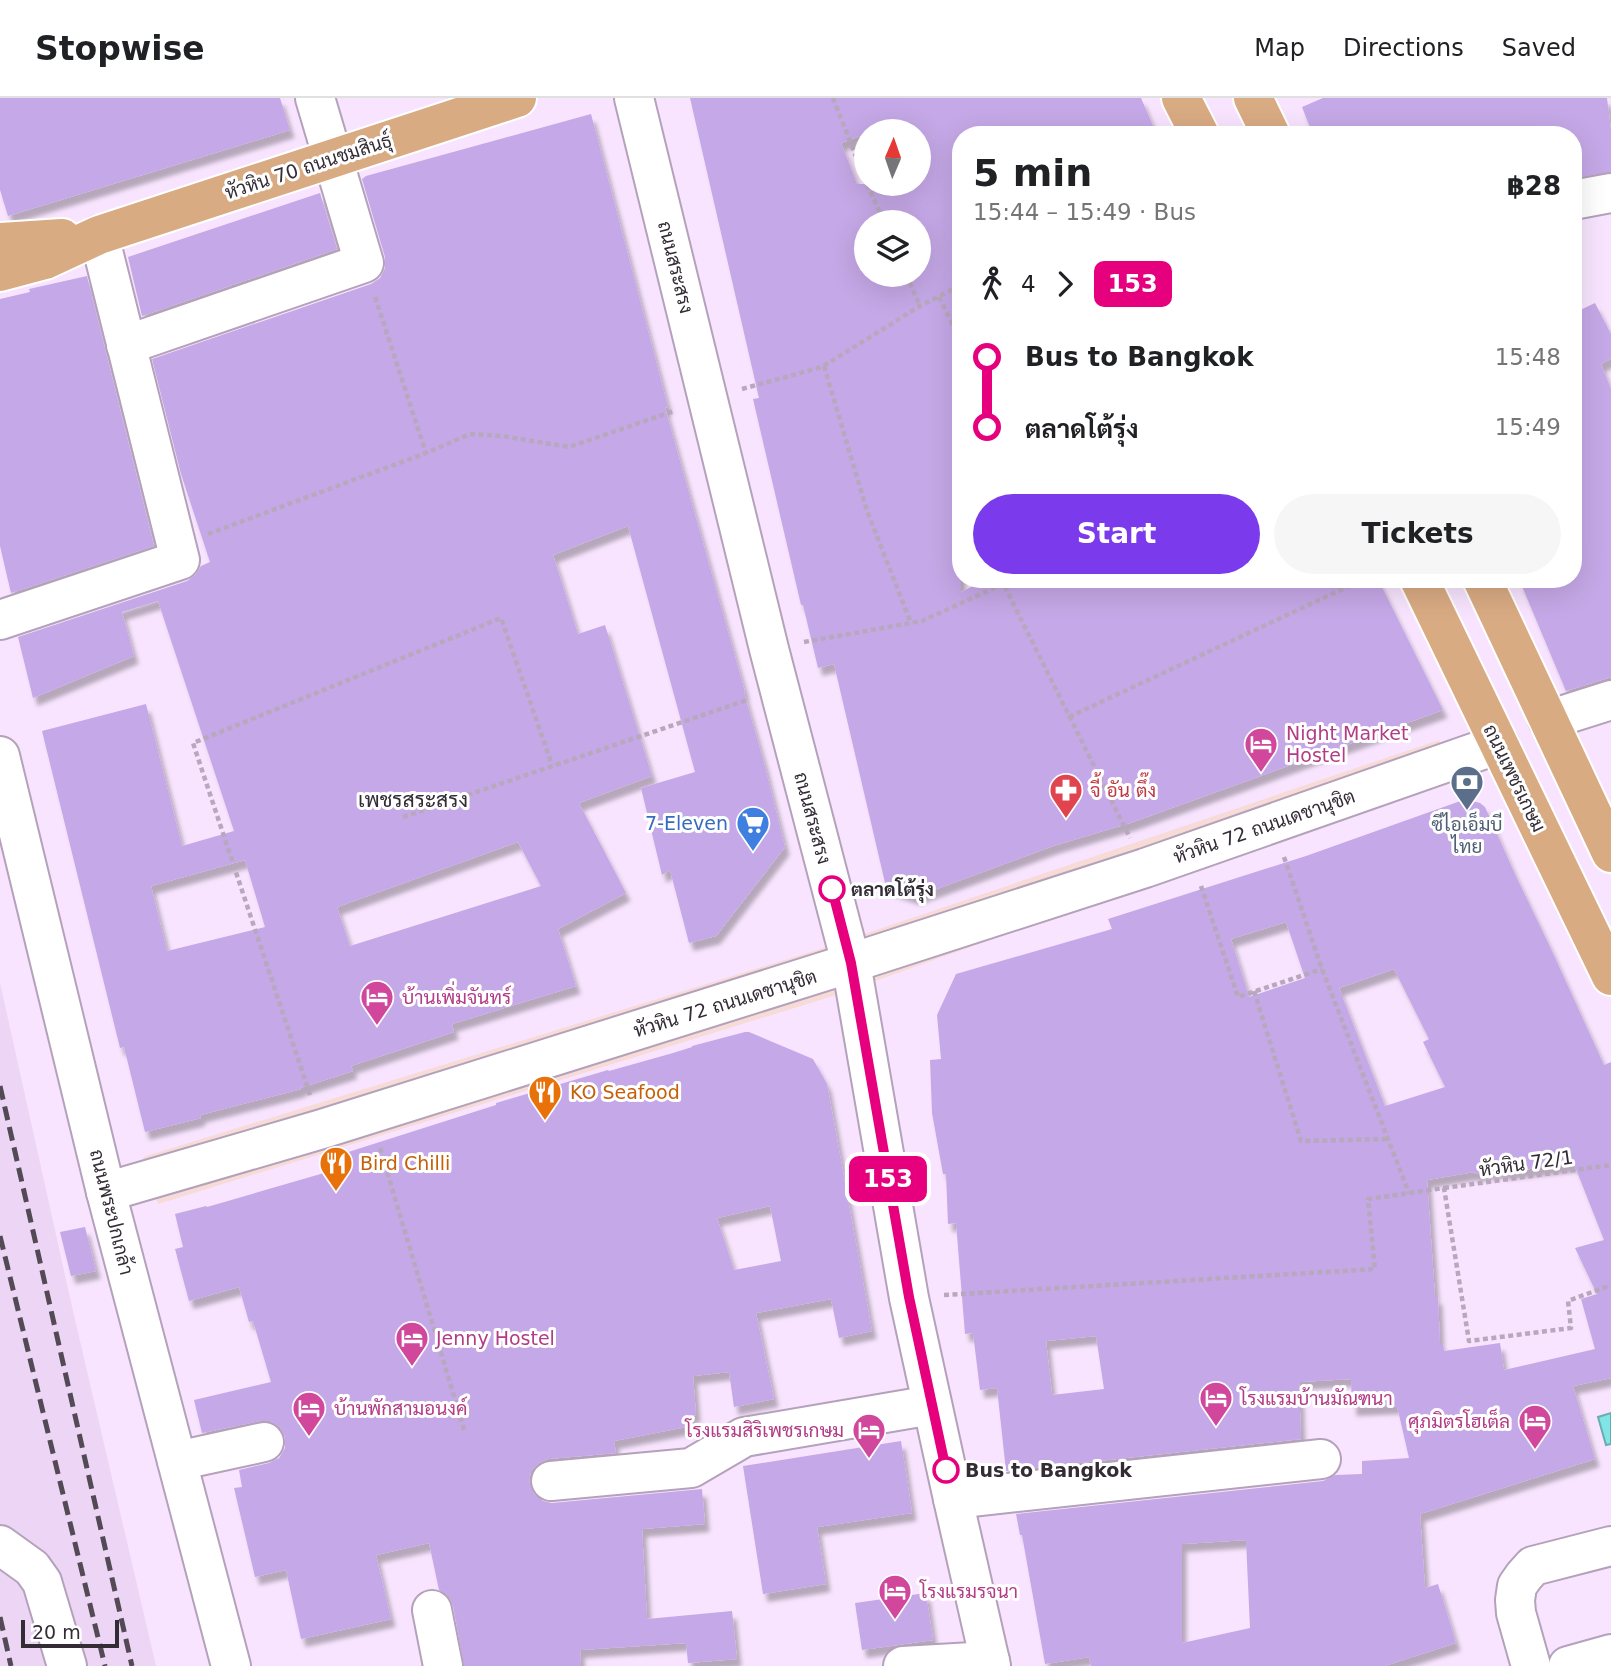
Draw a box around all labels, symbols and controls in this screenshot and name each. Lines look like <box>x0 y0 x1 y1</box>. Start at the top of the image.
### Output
text: Stopwise <box>35 29 205 68</box>
text: Map <box>1254 34 1305 62</box>
text: Directions <box>1343 34 1464 62</box>
text: Saved <box>1502 34 1576 62</box>
north arrow <box>854 119 931 196</box>
map controls <box>854 119 931 287</box>
street label: หัวหิน 70 ถนนชมสินธุ์ <box>221 128 395 205</box>
text: 5 min <box>973 151 1092 195</box>
text: ฿28 <box>1507 171 1561 201</box>
text: 15:44 – 15:49 · Bus <box>973 199 1196 225</box>
button: layers <box>854 210 931 287</box>
street label: ถนนสระสรง <box>654 219 698 315</box>
icon: walk <box>973 265 1011 303</box>
icon: forward <box>1046 265 1084 303</box>
text: 153 <box>1108 270 1158 298</box>
text: 4 <box>1021 271 1036 297</box>
text: Bus to Bangkok <box>1025 342 1253 372</box>
text: 15:48 <box>1495 344 1561 370</box>
text: ตลาดโต้รุ่ง <box>1025 414 1139 444</box>
text: 15:49 <box>1495 414 1561 440</box>
button: Start <box>973 494 1260 574</box>
button: Tickets <box>1274 494 1561 574</box>
street label: ถนนเพชรเกษม <box>1479 721 1551 835</box>
place label: Night Market Hostel <box>1286 722 1408 766</box>
hotel icon: Night Market Hostel <box>1242 725 1280 774</box>
bank icon: ซีไอเอ็มบี ไทย <box>1448 763 1486 812</box>
street label: ถนนสระสรง <box>790 770 836 866</box>
pharmacy icon: จี้ อัน ตึ๊ง <box>1047 771 1085 820</box>
place label: จี้ อัน ตึ๊ง <box>1090 772 1156 801</box>
street label: หัวหิน 72 ถนนเดชานุชิต <box>1170 785 1358 869</box>
district label: เพชรสระสรง <box>358 788 468 812</box>
supermarket icon: 7-Eleven <box>734 804 772 853</box>
place label: ซีไอเอ็มบี ไทย <box>1431 811 1503 857</box>
place label: 7-Eleven <box>645 812 728 834</box>
marker: ตลาดโต้รุ่ง <box>819 876 845 902</box>
place label: ตลาดโต้รุ่ง <box>851 877 934 904</box>
street label: หัวหิน 72 ถนนเดชานุชิต <box>631 965 820 1043</box>
hotel icon: บ้านเพิ่มจันทร์ <box>358 978 396 1027</box>
place label: บ้านเพิ่มจันทร์ <box>402 981 511 1008</box>
restaurant icon: KO Seafood <box>526 1073 564 1122</box>
place label: KO Seafood <box>570 1081 680 1103</box>
restaurant icon: Bird Chilli <box>317 1144 355 1193</box>
street label: หัวหิน 72/1 <box>1478 1146 1574 1180</box>
street label: ถนนพระปกเกล้า <box>86 1147 138 1277</box>
place label: Bird Chilli <box>360 1152 450 1174</box>
line badge: 153 <box>848 1156 928 1202</box>
text: 153 <box>863 1165 913 1193</box>
hotel icon: Jenny Hostel <box>393 1319 431 1368</box>
place label: Jenny Hostel <box>435 1327 555 1349</box>
hotel icon: โรงแรมบ้านมัณฑนา <box>1197 1379 1235 1428</box>
place label: โรงแรมบ้านมัณฑนา <box>1239 1386 1393 1409</box>
hotel icon: บ้านพักสามอนงค์ <box>290 1389 328 1438</box>
place label: บ้านพักสามอนงค์ <box>334 1396 467 1419</box>
hotel icon: ศุภมิตรโฮเต็ล <box>1516 1402 1554 1451</box>
place label: ศุภมิตรโฮเต็ล <box>1408 1408 1510 1434</box>
hotel icon: โรงแรมสิริเพชรเกษม <box>850 1411 888 1460</box>
place label: โรงแรมสิริเพชรเกษม <box>684 1418 844 1441</box>
marker: Bus to Bangkok <box>933 1457 959 1483</box>
place label: Bus to Bangkok <box>965 1459 1132 1481</box>
hotel icon: โรงแรมรจนา <box>876 1572 914 1621</box>
place label: โรงแรมรจนา <box>919 1579 1018 1602</box>
scale bar <box>21 1617 119 1649</box>
text: 20 m <box>32 1621 81 1643</box>

